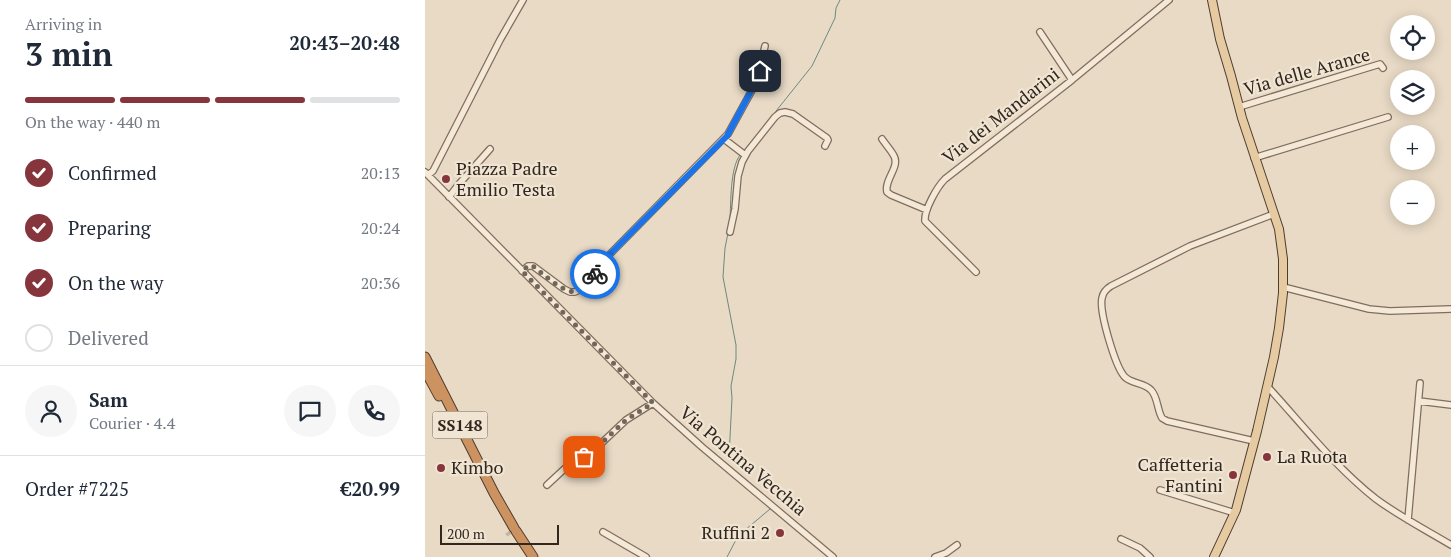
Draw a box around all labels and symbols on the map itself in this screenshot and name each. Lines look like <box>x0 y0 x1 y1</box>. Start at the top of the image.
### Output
street label: Via delle Arance <box>1241 42 1373 101</box>
pin <box>739 50 781 92</box>
street label: Via dei Mandarini <box>937 62 1064 169</box>
place label: Piazza Padre Emilio Testa <box>456 156 558 201</box>
marker: Piazza Padre Emilio Testa <box>440 173 452 185</box>
courier <box>570 249 620 299</box>
street label: Via Pontina Vecchia <box>675 400 812 521</box>
road number: SS148 <box>433 412 487 438</box>
pin <box>563 436 605 478</box>
place label: La Ruota <box>1277 444 1348 468</box>
marker: La Ruota <box>1261 451 1273 463</box>
place label: Caffetteria Fantini <box>1137 452 1223 497</box>
place label: Kimbo <box>451 455 503 479</box>
marker: Kimbo <box>435 462 447 474</box>
marker: Caffetteria Fantini <box>1227 469 1239 481</box>
place label: Ruffini 2 <box>701 520 770 544</box>
scale bar <box>440 522 559 545</box>
marker: Ruffini 2 <box>774 527 786 539</box>

